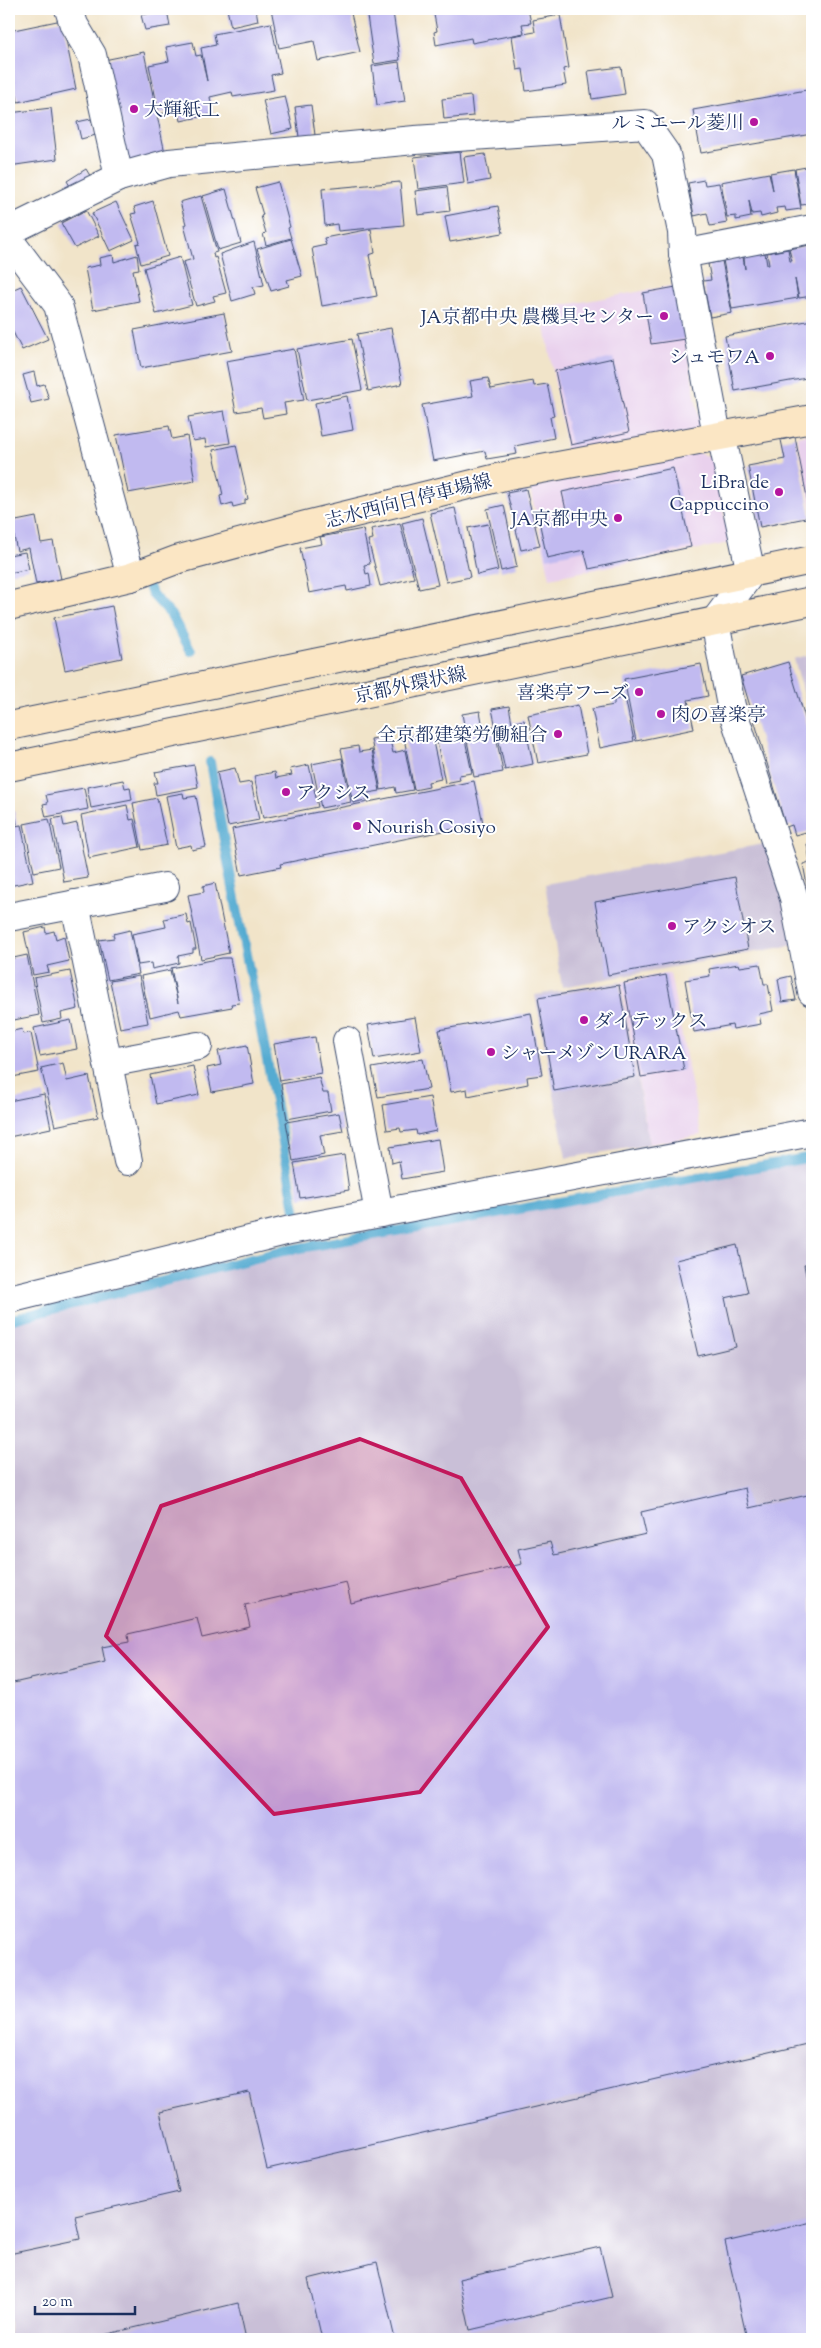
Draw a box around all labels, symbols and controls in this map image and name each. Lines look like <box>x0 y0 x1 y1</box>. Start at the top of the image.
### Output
place label: 大輝紙工 <box>144 98 220 125</box>
marker: 大輝紙工 <box>128 103 140 115</box>
place label: ルミエール菱川 <box>611 111 744 138</box>
marker: ルミエール菱川 <box>748 116 760 128</box>
place label: JA京都中央 農機具センター <box>420 305 654 332</box>
marker: JA京都中央 農機具センター <box>658 310 670 322</box>
place label: シュモワA <box>669 345 761 372</box>
marker: シュモワA <box>764 350 776 362</box>
street label: 志水西向日停車場線 <box>322 469 495 536</box>
place label: LiBra de Cappuccino <box>670 470 769 519</box>
marker: LiBra de Cappuccino <box>773 486 785 498</box>
place label: JA京都中央 <box>510 507 608 534</box>
marker: JA京都中央 <box>612 512 624 524</box>
street label: 京都外環状線 <box>352 661 469 712</box>
place label: 喜楽亭フーズ <box>517 681 629 708</box>
marker: 喜楽亭フーズ <box>633 686 645 698</box>
place label: 肉の喜楽亭 <box>671 703 766 730</box>
marker: 肉の喜楽亭 <box>655 708 667 720</box>
place label: 全京都建築労働組合 <box>377 723 548 750</box>
marker: 全京都建築労働組合 <box>552 728 564 740</box>
place label: アクシス <box>296 781 371 808</box>
marker: アクシス <box>280 786 292 798</box>
place label: Nourish Cosiyo <box>367 815 496 842</box>
marker: Nourish Cosiyo <box>351 820 363 832</box>
place label: アクシオス <box>682 915 776 942</box>
marker: アクシオス <box>666 920 678 932</box>
place label: ダイテックス <box>594 1009 707 1036</box>
marker: ダイテックス <box>578 1014 590 1026</box>
place label: シャーメゾンURARA <box>501 1041 687 1068</box>
marker: シャーメゾンURARA <box>485 1046 497 1058</box>
scale bar <box>35 2283 135 2315</box>
text: 20 m <box>42 2292 73 2313</box>

